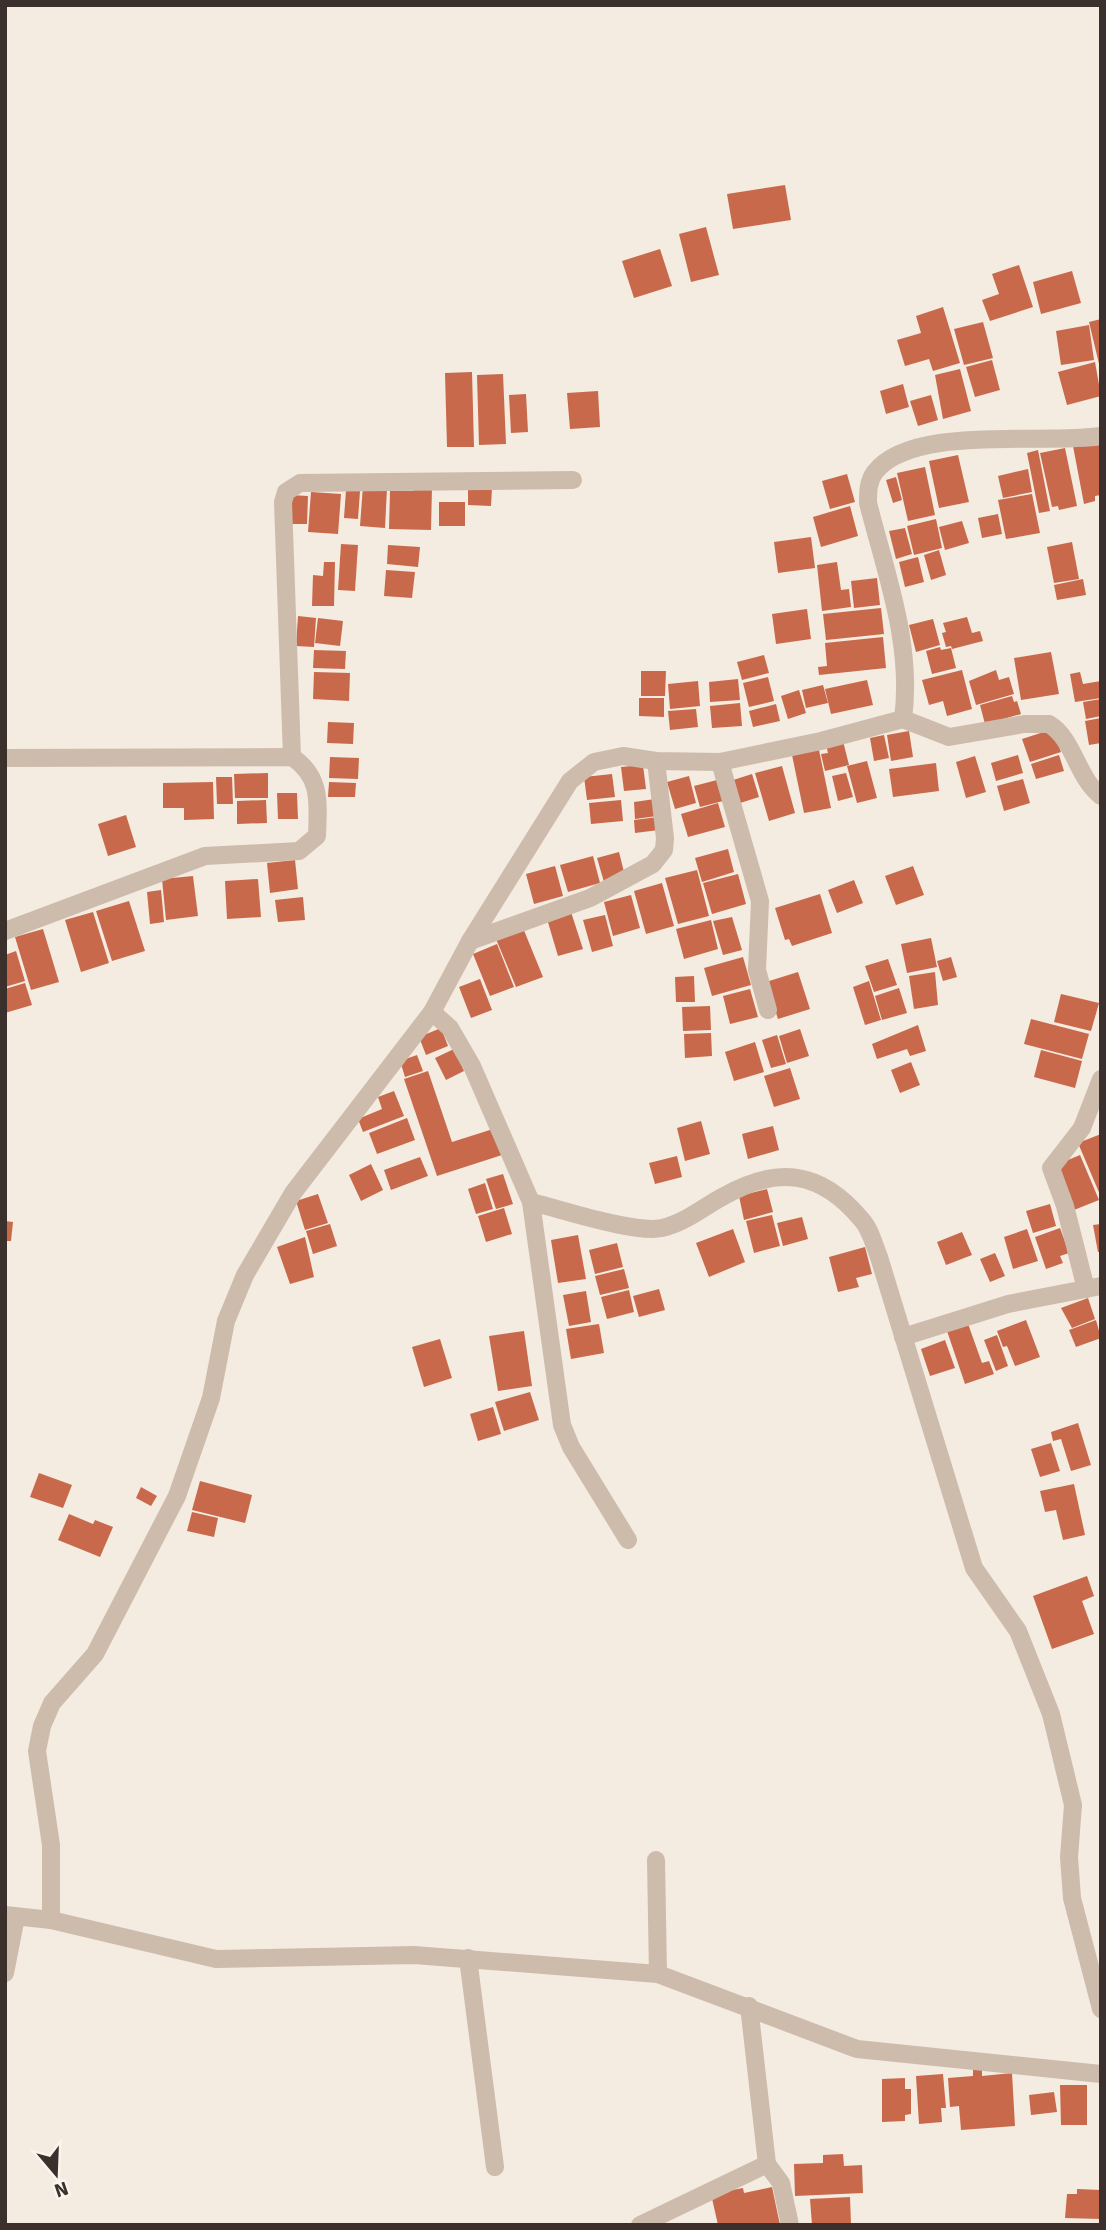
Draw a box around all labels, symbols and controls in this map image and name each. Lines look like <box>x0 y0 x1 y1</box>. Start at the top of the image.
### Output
north arrow <box>21 2139 91 2209</box>
text: N <box>51 2176 71 2203</box>

